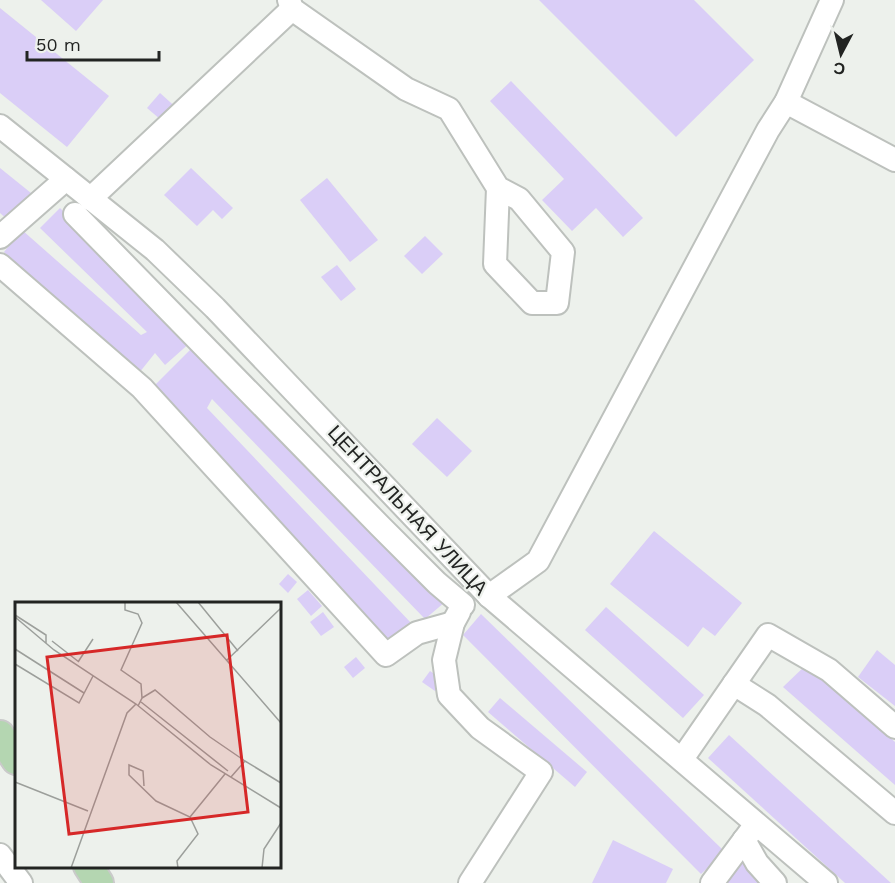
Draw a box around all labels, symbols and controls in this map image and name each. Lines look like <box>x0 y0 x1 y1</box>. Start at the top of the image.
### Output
scale bar <box>27 24 159 62</box>
north arrow <box>811 24 871 84</box>
text: 50 m <box>36 34 81 55</box>
text: С <box>832 58 846 79</box>
street label: ЦЕНТРАЛЬНАЯ УЛИЦА <box>323 420 493 600</box>
inset map <box>15 602 280 868</box>

